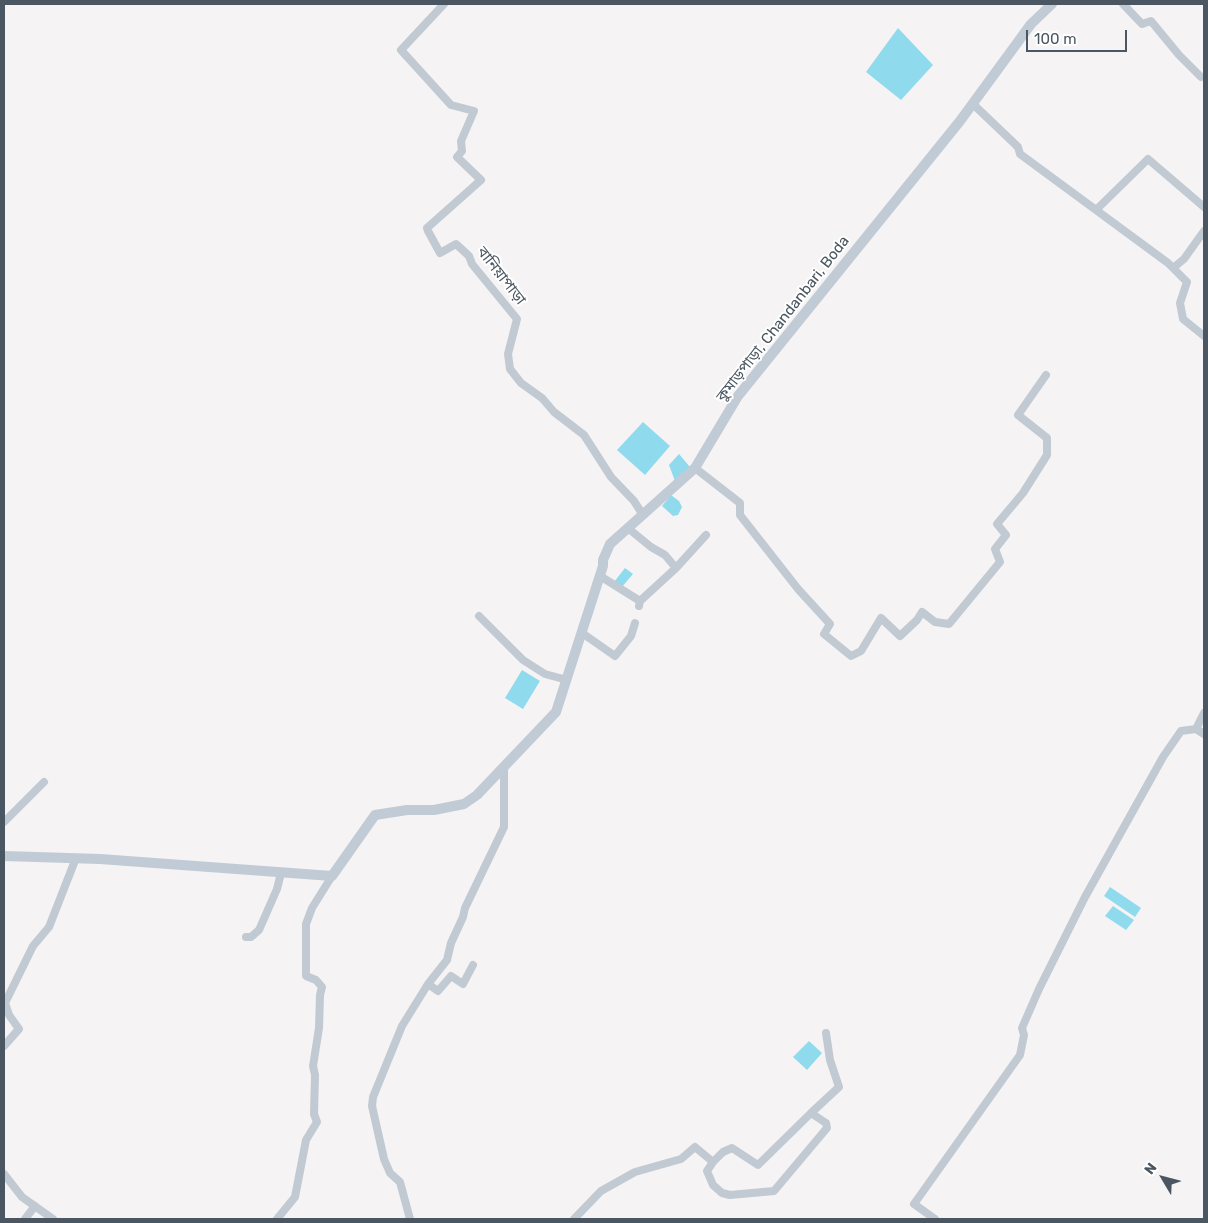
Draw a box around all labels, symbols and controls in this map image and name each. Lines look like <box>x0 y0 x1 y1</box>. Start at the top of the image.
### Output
scale bar <box>1028 20 1129 52</box>
text: 100 m <box>1034 30 1076 48</box>
street label: কুমাড়পাড়া, Chandanbari, Boda <box>713 233 853 405</box>
street label: বানিয়াপাড়া <box>473 243 529 309</box>
north arrow <box>1138 1153 1188 1203</box>
text: N <box>1141 1160 1160 1178</box>

